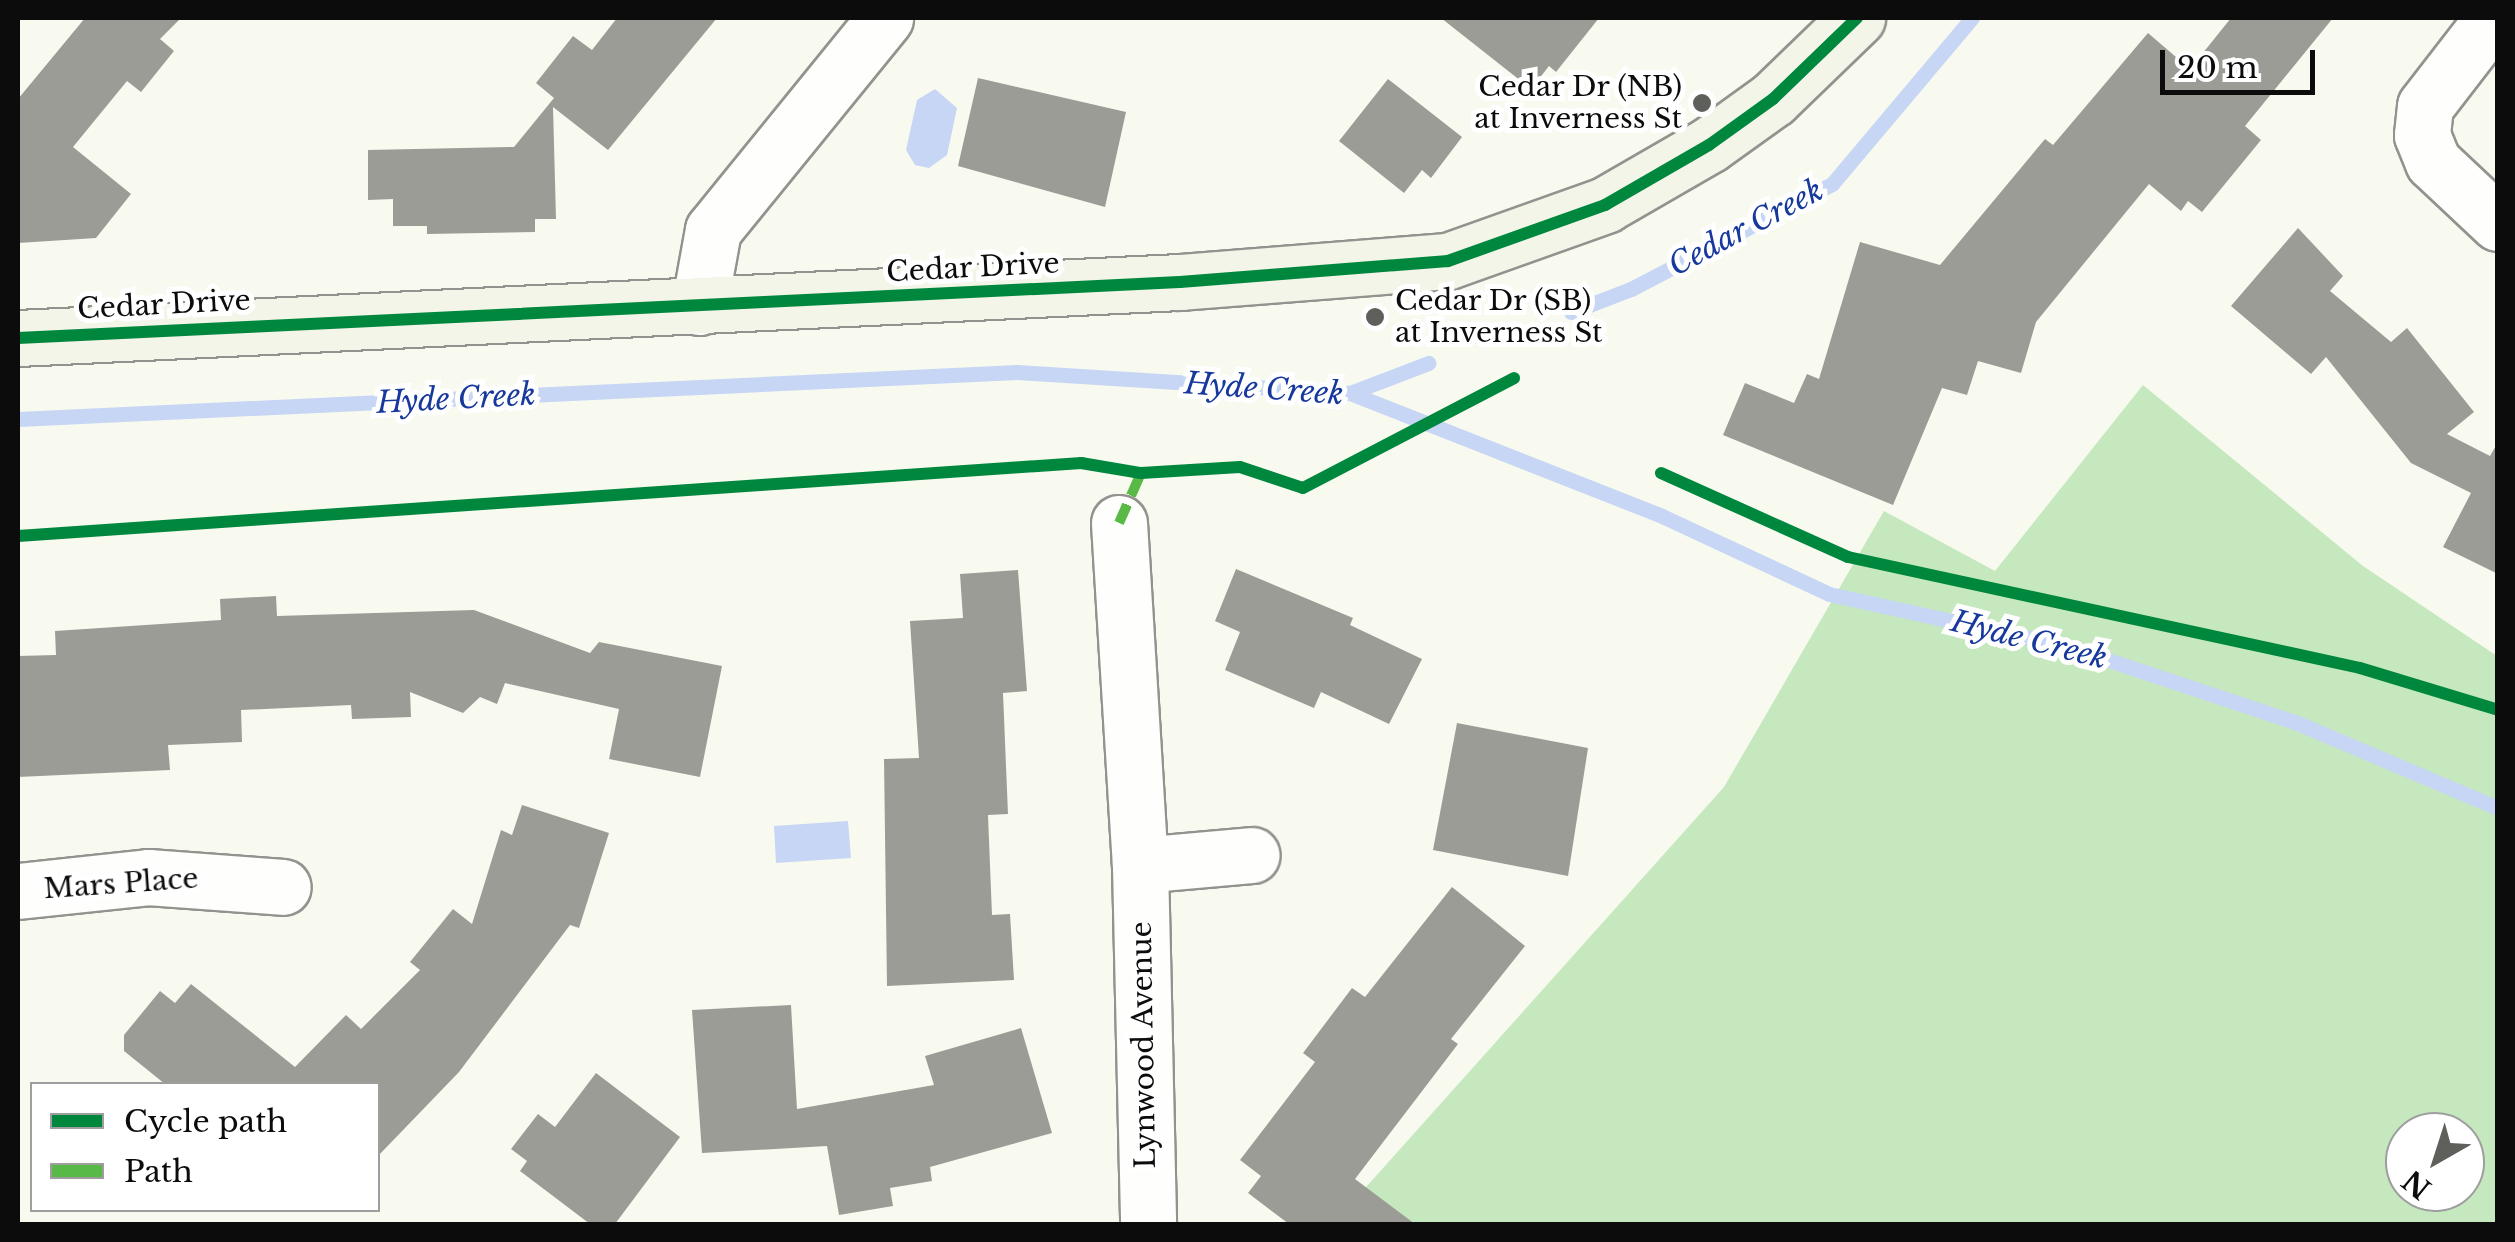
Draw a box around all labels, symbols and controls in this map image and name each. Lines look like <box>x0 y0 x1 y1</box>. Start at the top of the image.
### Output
scale bar <box>2165 30 2320 92</box>
text: 20 m <box>2177 49 2258 86</box>
place label: Cedar Dr (NB) at Inverness St <box>1474 70 1682 136</box>
marker: Cedar Dr (NB) at Inverness St <box>1691 92 1713 114</box>
water label: Cedar Creek <box>1662 172 1830 284</box>
street label: Cedar Drive <box>885 247 1061 289</box>
street label: Cedar Drive <box>76 284 252 326</box>
place label: Cedar Dr (SB) at Inverness St <box>1395 284 1603 350</box>
marker: Cedar Dr (SB) at Inverness St <box>1364 306 1386 328</box>
water label: Hyde Creek <box>1183 365 1345 413</box>
water label: Hyde Creek <box>376 377 536 421</box>
water label: Hyde Creek <box>1947 603 2111 677</box>
street label: Mars Place <box>42 862 200 906</box>
street label: Lynwood Avenue <box>1125 921 1163 1169</box>
legend <box>30 1082 380 1212</box>
text: Cycle path <box>124 1103 287 1140</box>
north arrow <box>2385 1112 2485 1212</box>
text: Path <box>124 1153 193 1190</box>
text: N <box>2396 1162 2438 1206</box>

